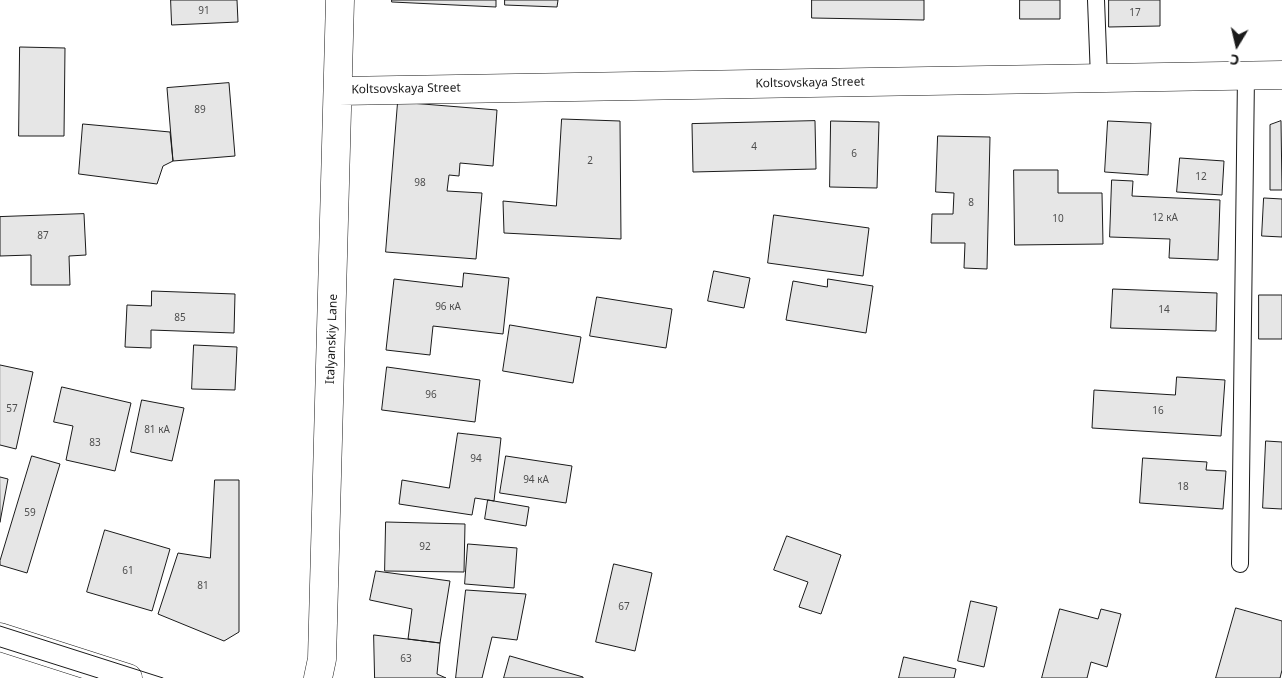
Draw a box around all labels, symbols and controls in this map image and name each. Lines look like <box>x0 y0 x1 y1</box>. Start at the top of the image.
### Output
house number: 91 <box>198 5 210 17</box>
house number: 17 <box>1129 7 1141 19</box>
north arrow <box>1212 20 1262 70</box>
text: С <box>1229 50 1241 70</box>
street label: Koltsovskaya Street <box>755 75 865 91</box>
street label: Koltsovskaya Street <box>351 81 461 97</box>
house number: 89 <box>194 104 206 116</box>
house number: 4 <box>751 141 757 153</box>
house number: 6 <box>851 148 857 160</box>
house number: 2 <box>587 155 593 167</box>
house number: 12 <box>1195 171 1207 183</box>
house number: 98 <box>414 177 426 189</box>
house number: 8 <box>968 197 974 209</box>
house number: 12 кА <box>1152 212 1178 224</box>
house number: 10 <box>1052 213 1064 225</box>
house number: 87 <box>37 230 49 242</box>
street label: Italyanskiy Lane <box>323 294 341 384</box>
house number: 96 кА <box>435 301 461 313</box>
house number: 14 <box>1158 304 1170 316</box>
house number: 85 <box>174 312 186 324</box>
house number: 96 <box>425 389 437 401</box>
house number: 57 <box>6 403 18 415</box>
house number: 16 <box>1152 405 1164 417</box>
house number: 81 кА <box>144 424 170 436</box>
house number: 83 <box>89 437 101 449</box>
house number: 94 <box>470 453 482 465</box>
house number: 94 кА <box>523 474 549 486</box>
house number: 18 <box>1177 481 1189 493</box>
house number: 59 <box>24 507 36 519</box>
house number: 92 <box>419 541 431 553</box>
house number: 61 <box>122 565 134 577</box>
house number: 81 <box>197 580 209 592</box>
house number: 67 <box>618 601 630 613</box>
house number: 63 <box>400 653 412 665</box>

